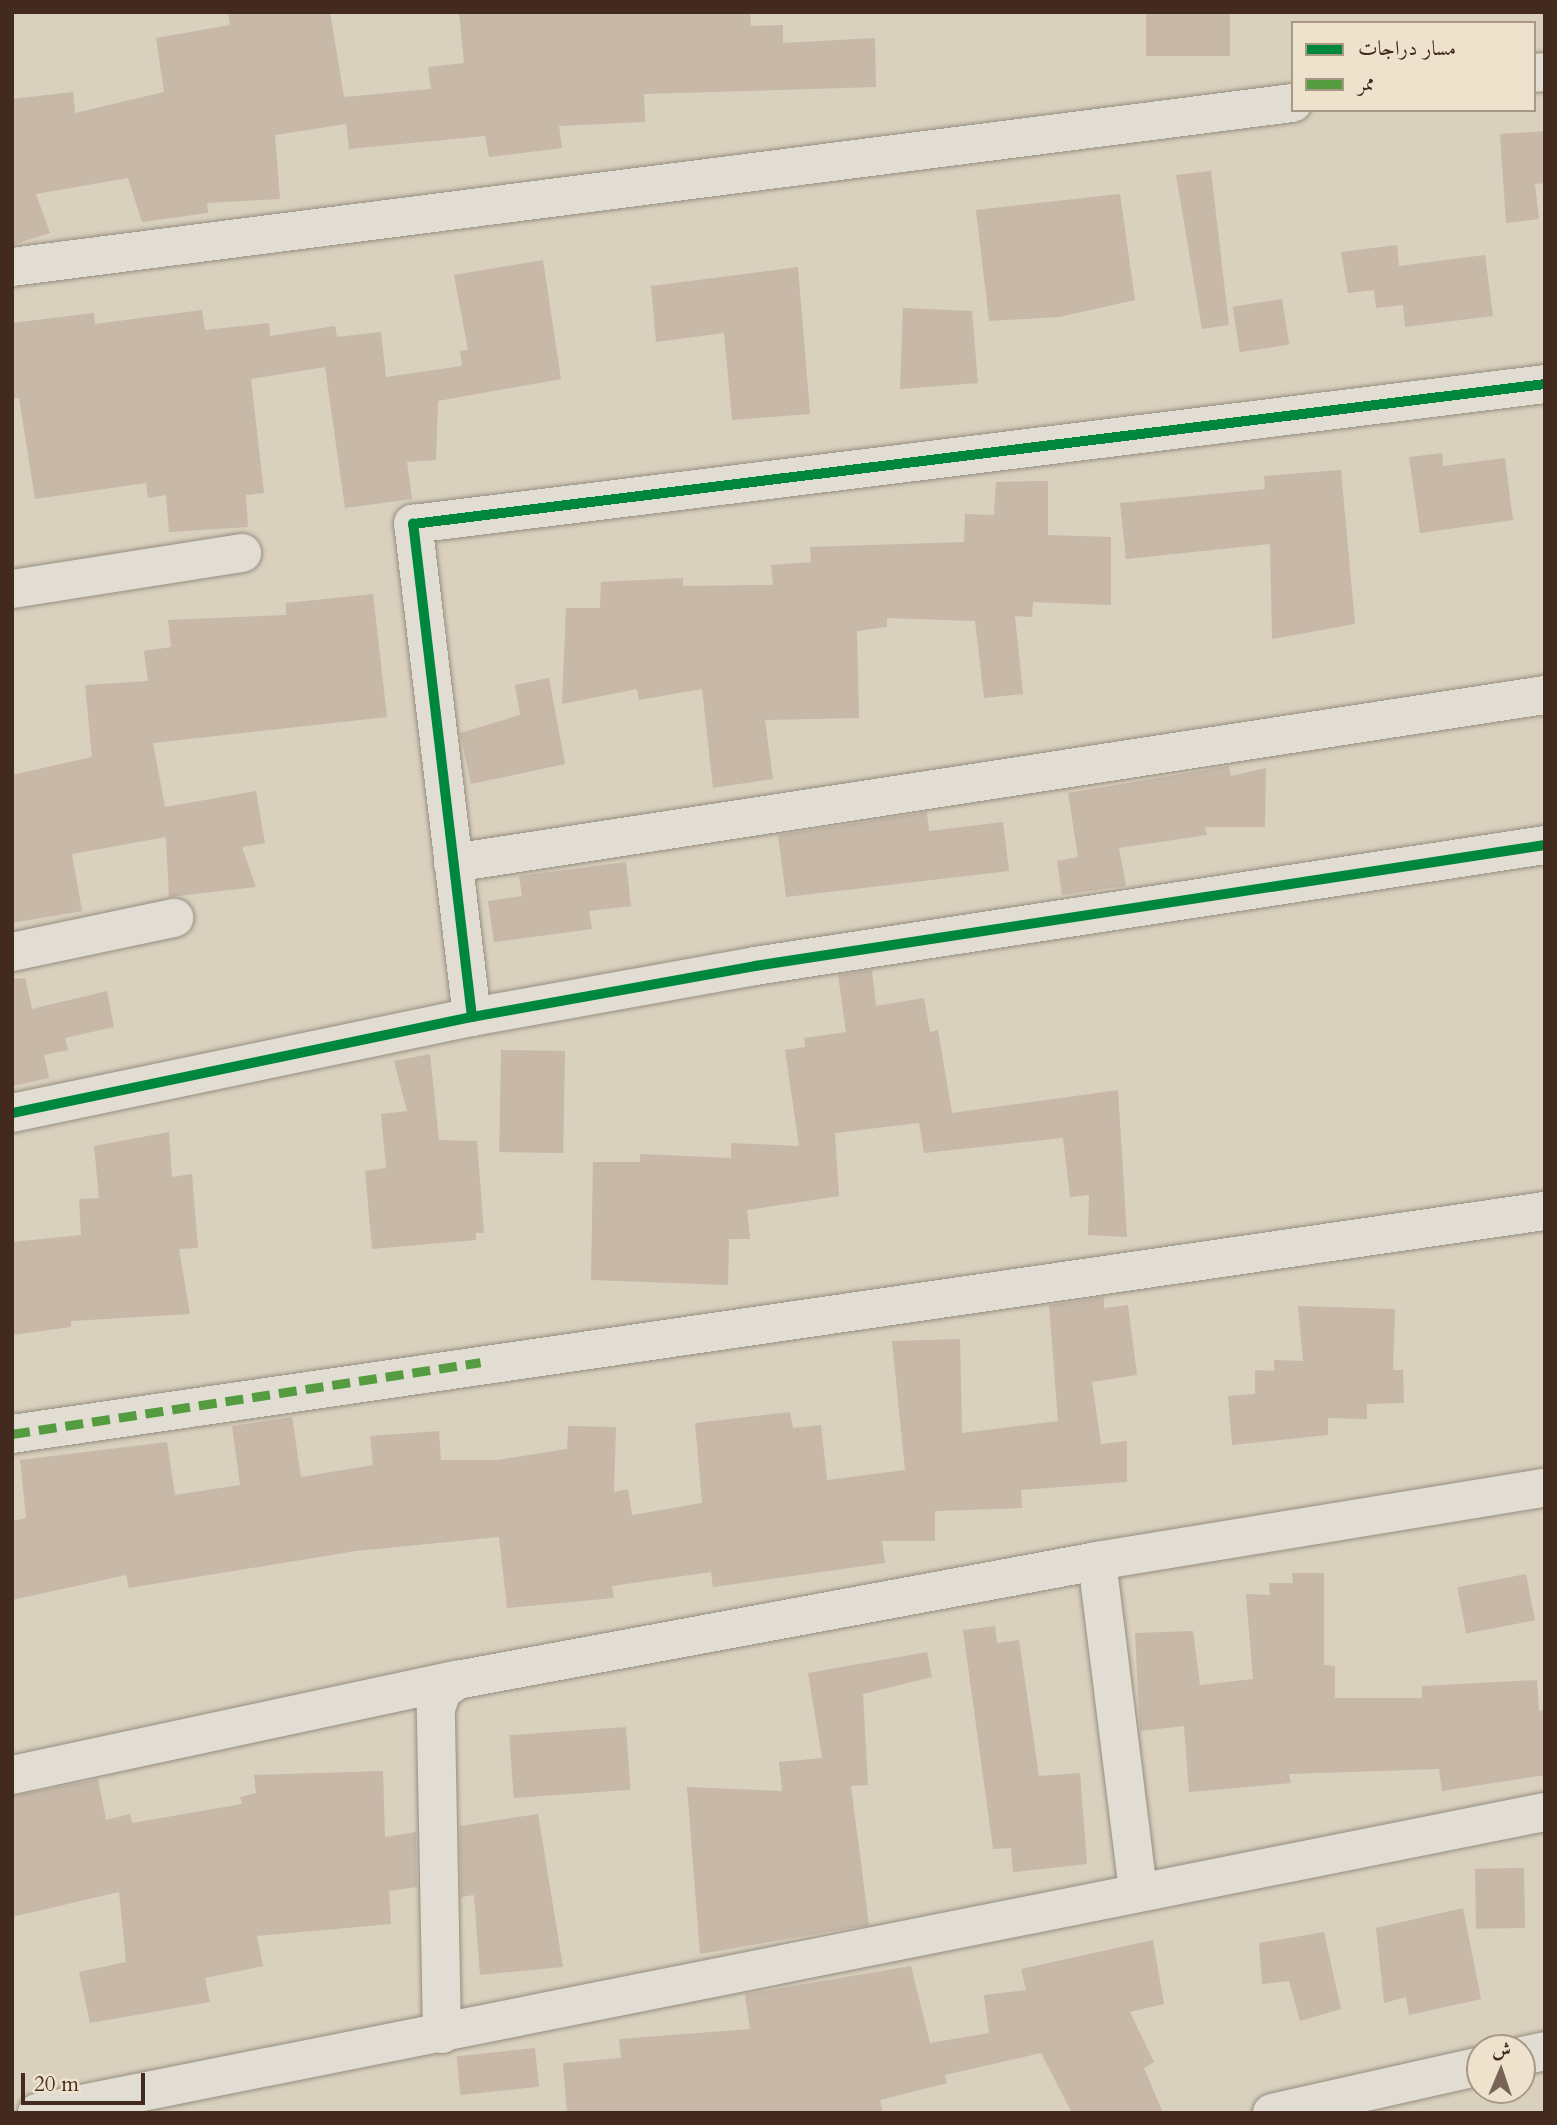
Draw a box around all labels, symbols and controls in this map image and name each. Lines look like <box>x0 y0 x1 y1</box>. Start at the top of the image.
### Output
legend <box>1291 21 1536 112</box>
text: مسار دراجات <box>1358 34 1456 63</box>
text: ممر <box>1358 69 1375 98</box>
north arrow <box>1466 2034 1536 2104</box>
text: ش <box>1492 2037 1512 2063</box>
scale bar <box>24 2058 149 2102</box>
text: 20 m <box>34 2070 79 2099</box>

